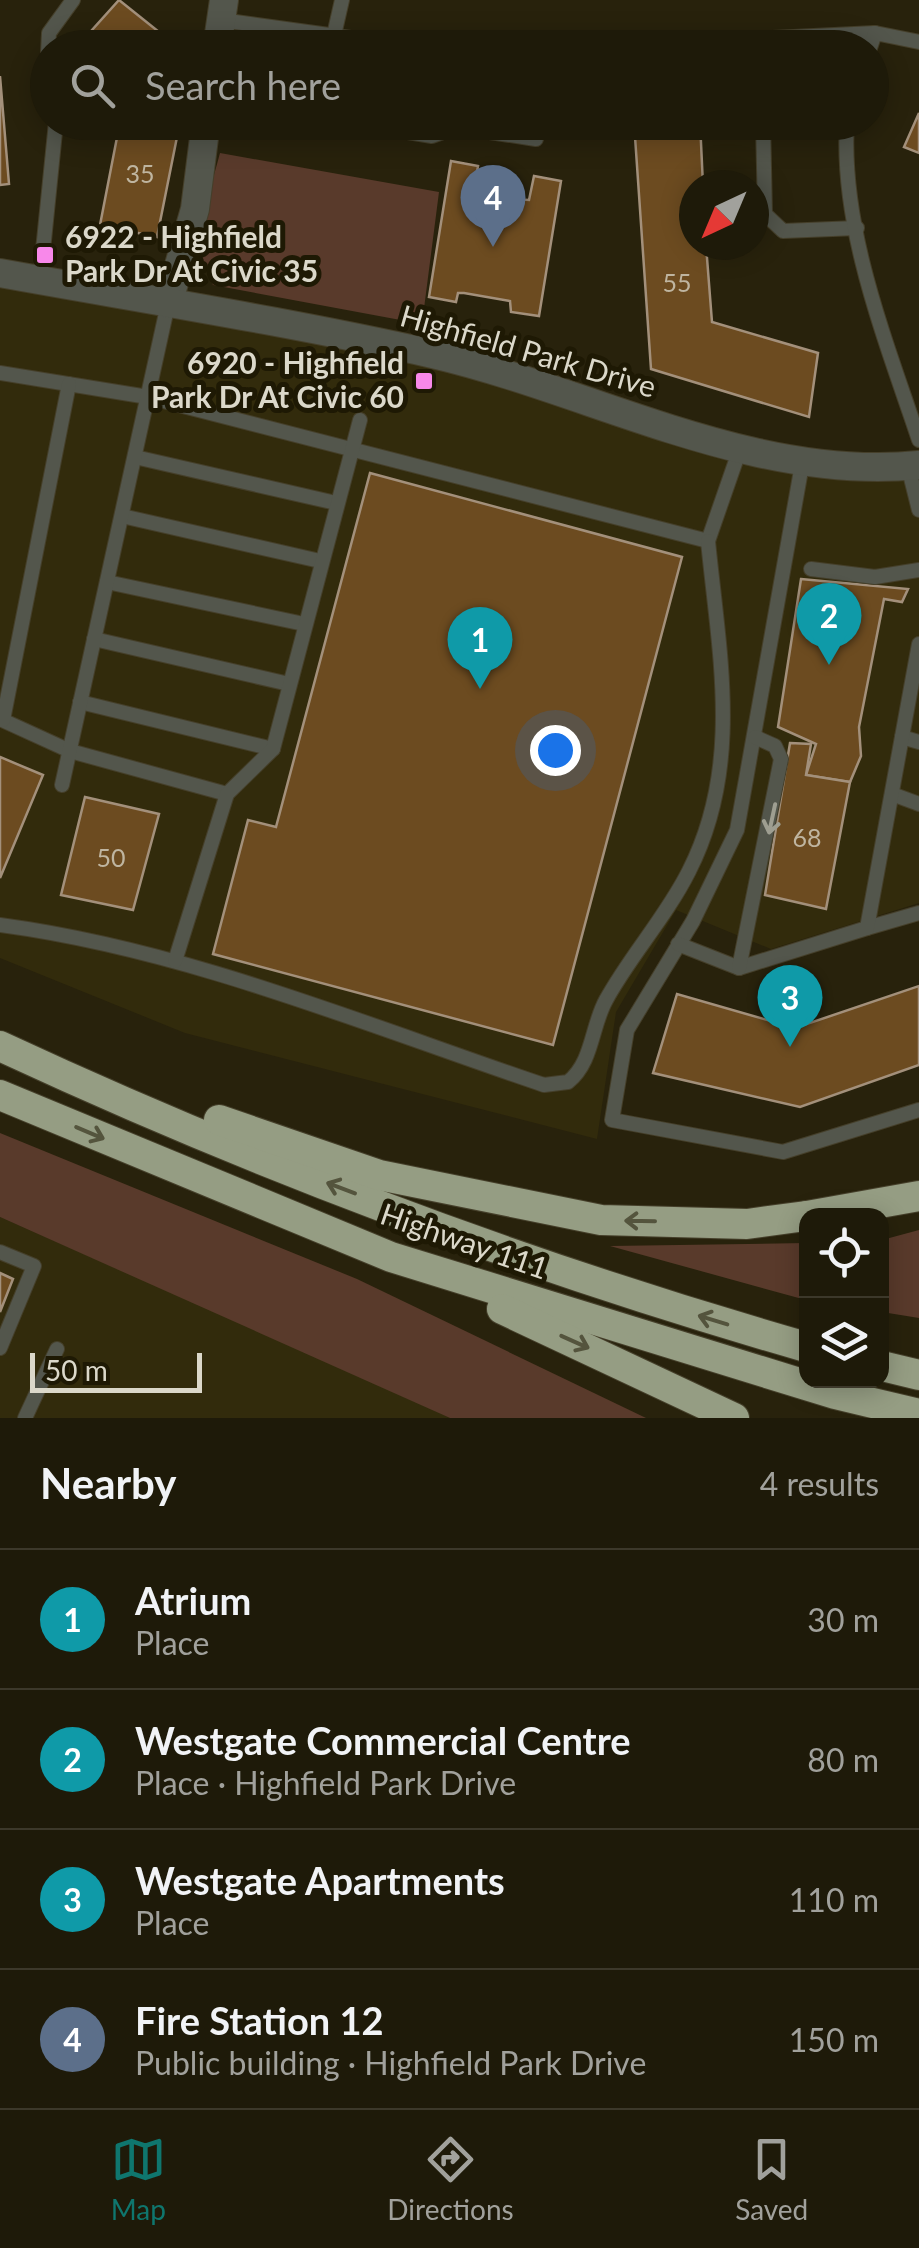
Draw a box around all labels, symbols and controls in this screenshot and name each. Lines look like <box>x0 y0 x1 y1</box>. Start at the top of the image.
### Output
search box <box>30 30 889 140</box>
icon: search <box>65 58 120 113</box>
text: Search here <box>145 62 341 108</box>
house number: 35 <box>125 158 155 188</box>
pin: 4 <box>460 164 526 247</box>
north arrow <box>679 170 769 260</box>
place label: 6922 - Highfield Park Dr At Civic 35 <box>65 218 318 288</box>
marker: 6922 - Highfield Park Dr At Civic 35 <box>34 244 56 266</box>
house number: 55 <box>662 267 692 297</box>
street label: Highfield Park Drive <box>397 296 661 404</box>
place label: 6920 - Highfield Park Dr At Civic 60 <box>151 344 404 414</box>
marker: 6920 - Highfield Park Dr At Civic 60 <box>413 370 435 392</box>
pin: 2 <box>796 582 862 665</box>
pin: 1 <box>448 606 512 689</box>
your location <box>530 725 581 776</box>
one-way arrow <box>762 802 780 834</box>
house number: 68 <box>792 822 822 852</box>
house number: 50 <box>96 842 126 872</box>
pin: 3 <box>758 964 822 1047</box>
one-way arrow <box>74 1125 105 1143</box>
one-way arrow <box>326 1178 357 1196</box>
street label: Highway 111 <box>376 1195 553 1286</box>
map controls <box>799 1208 889 1388</box>
button: locate <box>799 1208 889 1298</box>
one-way arrow <box>624 1212 656 1231</box>
button: layers <box>799 1298 889 1388</box>
one-way arrow <box>698 1310 729 1328</box>
one-way arrow <box>559 1334 590 1352</box>
scale bar <box>30 1348 202 1392</box>
text: 50 m <box>45 1353 108 1387</box>
text: Nearby <box>40 1458 177 1508</box>
text: 4 results <box>760 1464 879 1503</box>
text: Atrium <box>135 1577 251 1623</box>
text: 1 <box>63 1600 82 1639</box>
text: 30 m <box>807 1600 879 1639</box>
text: Place <box>135 1623 209 1662</box>
text: Westgate Commercial Centre <box>135 1717 631 1763</box>
text: 2 <box>63 1740 82 1779</box>
text: 80 m <box>807 1740 879 1779</box>
text: Place · Highfield Park Drive <box>135 1763 516 1802</box>
text: Westgate Apartments <box>135 1857 505 1903</box>
text: 3 <box>63 1880 82 1919</box>
text: 110 m <box>789 1880 879 1919</box>
text: Place <box>135 1903 209 1942</box>
text: Fire Station 12 <box>135 1997 383 2043</box>
text: 4 <box>63 2020 82 2059</box>
text: 150 m <box>789 2020 879 2059</box>
text: Public building · Highfield Park Drive <box>135 2043 646 2082</box>
tab: Map <box>111 2132 166 2226</box>
tab: Directions <box>387 2132 514 2226</box>
tab: Saved <box>735 2132 808 2226</box>

